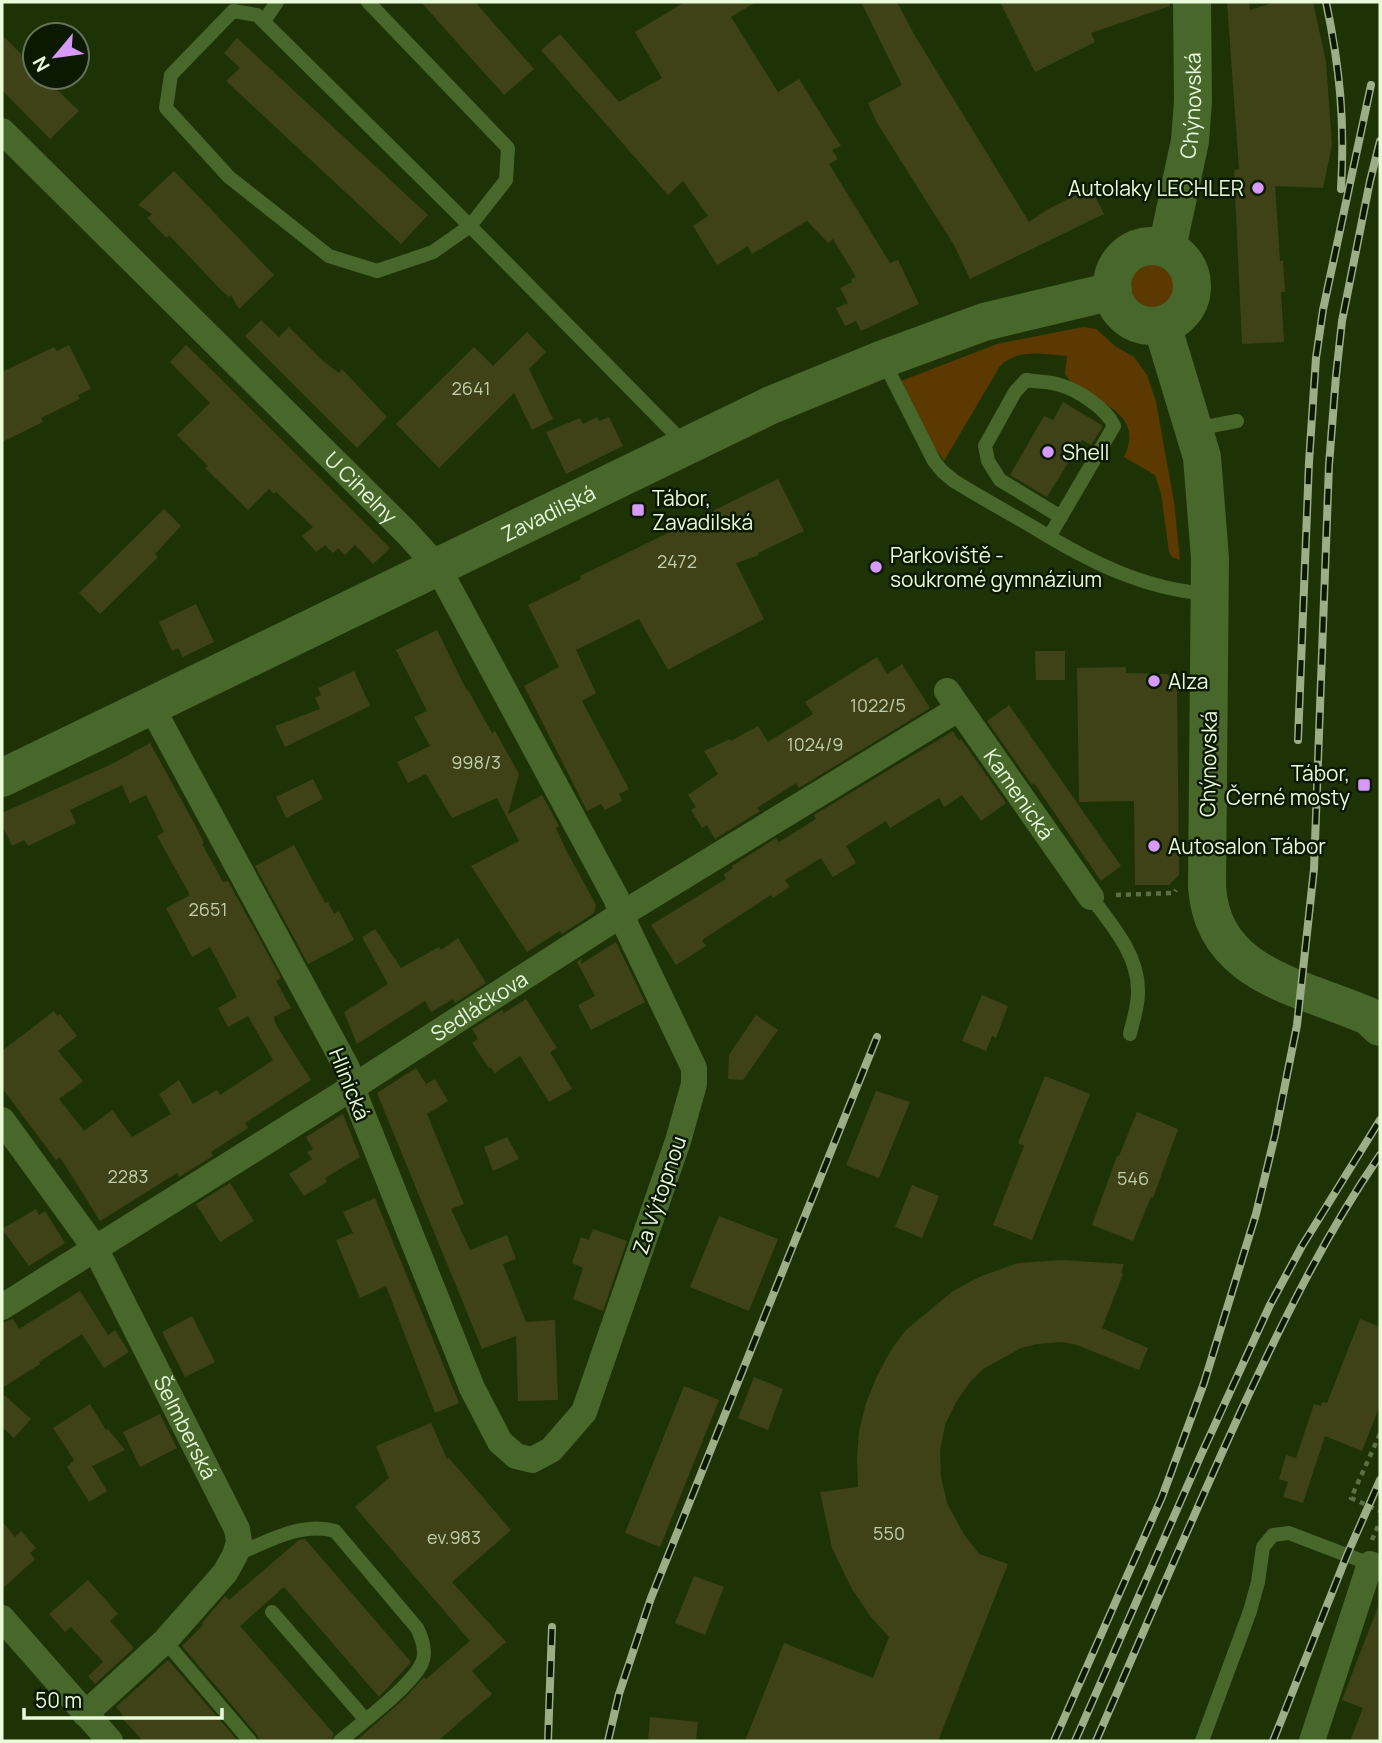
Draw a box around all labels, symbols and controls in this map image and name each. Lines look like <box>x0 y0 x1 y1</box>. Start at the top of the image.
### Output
north arrow <box>21 21 91 91</box>
text: N <box>26 52 56 77</box>
street label: Chýnovská <box>1173 52 1207 161</box>
place label: Autolaky LECHLER <box>1068 174 1244 202</box>
marker: Autolaky LECHLER <box>1250 180 1266 196</box>
house number: 2641 <box>451 376 491 400</box>
place label: Shell <box>1062 438 1110 466</box>
marker: Shell <box>1040 444 1056 460</box>
street label: U Cihelny <box>319 445 404 530</box>
street label: Zavadilská <box>496 478 600 548</box>
place label: Tábor, Zavadilská <box>652 484 753 536</box>
marker: Tábor, Zavadilská <box>630 502 646 518</box>
place label: Parkoviště - soukromé gymnázium <box>890 541 1102 593</box>
house number: 2472 <box>657 549 697 573</box>
marker: Parkoviště - soukromé gymnázium <box>868 559 884 575</box>
place label: Alza <box>1168 667 1208 695</box>
marker: Alza <box>1146 673 1162 689</box>
house number: 1022/5 <box>850 693 906 717</box>
street label: Chýnovská <box>1193 711 1223 817</box>
house number: 1024/9 <box>787 732 843 756</box>
street label: Kamenická <box>978 743 1061 845</box>
house number: 998/3 <box>451 750 501 774</box>
place label: Tábor, Černé mosty <box>1226 759 1350 811</box>
marker: Tábor, Černé mosty <box>1356 777 1372 793</box>
place label: Autosalon Tábor <box>1168 832 1326 860</box>
marker: Autosalon Tábor <box>1146 838 1162 854</box>
house number: 2651 <box>189 897 227 921</box>
street label: Sedláčkova <box>425 965 533 1047</box>
street label: Hlinická <box>323 1044 377 1124</box>
street label: Za Výtopnou <box>626 1132 692 1258</box>
house number: 2283 <box>108 1164 148 1188</box>
house number: 546 <box>1117 1166 1149 1190</box>
street label: Šelmberská <box>148 1370 224 1484</box>
house number: 550 <box>873 1521 905 1545</box>
house number: ev.983 <box>427 1525 481 1549</box>
scale bar <box>24 1676 222 1720</box>
text: 50 m <box>35 1686 82 1714</box>

